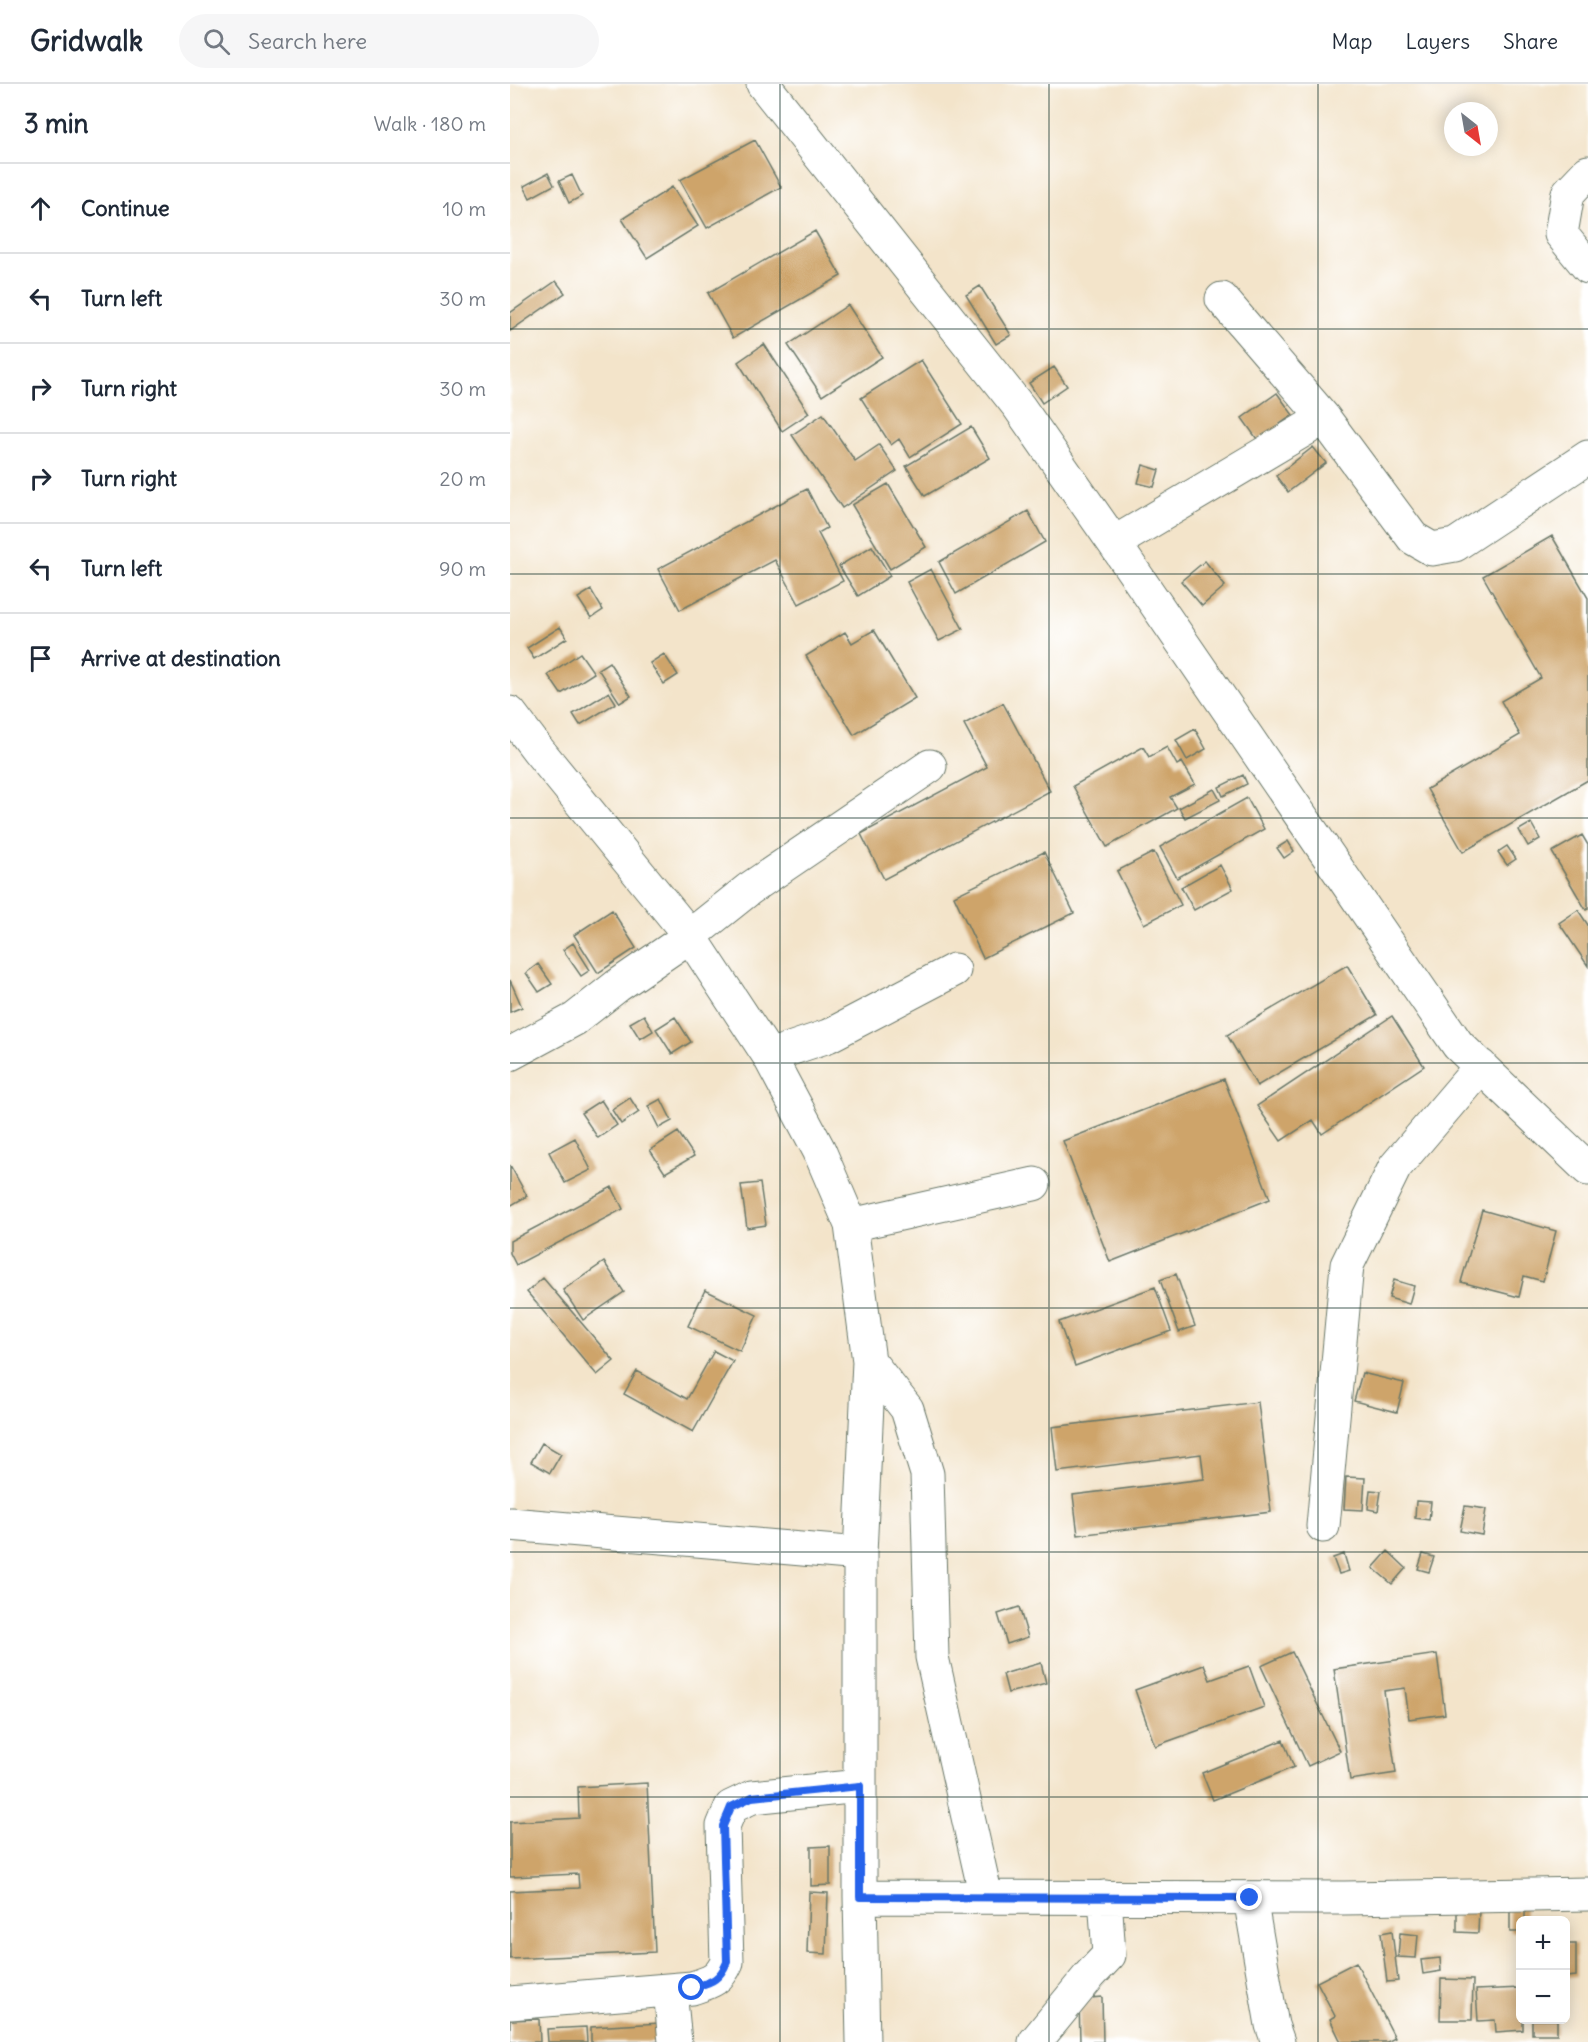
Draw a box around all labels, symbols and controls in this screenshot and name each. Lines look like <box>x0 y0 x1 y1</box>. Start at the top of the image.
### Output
search box <box>179 14 599 68</box>
text: Gridwalk <box>30 23 143 59</box>
icon: search <box>200 25 233 58</box>
text: Search here <box>248 27 367 55</box>
text: Map <box>1332 28 1372 55</box>
text: Layers <box>1405 28 1470 55</box>
text: Share <box>1503 28 1558 55</box>
north arrow <box>1444 102 1498 156</box>
text: 3 min <box>24 107 89 140</box>
text: Walk · 180 m <box>374 111 486 136</box>
icon: ahead <box>24 192 57 225</box>
text: Continue <box>81 194 170 222</box>
text: 10 m <box>443 196 486 221</box>
icon: left <box>24 282 57 315</box>
text: Turn left <box>81 284 162 312</box>
text: 30 m <box>439 286 486 311</box>
icon: right <box>24 372 57 405</box>
text: Turn right <box>81 374 177 402</box>
text: 30 m <box>439 376 486 401</box>
icon: right <box>24 462 57 495</box>
text: Turn right <box>81 464 177 492</box>
text: 20 m <box>440 466 486 491</box>
icon: left <box>24 552 57 585</box>
text: Turn left <box>81 554 162 582</box>
text: 90 m <box>439 556 486 581</box>
icon: arrive <box>24 642 57 675</box>
text: Arrive at destination <box>81 644 281 672</box>
route end <box>1236 1884 1262 1910</box>
map controls <box>1516 1916 1570 2024</box>
button: + <box>1516 1916 1570 1970</box>
button: − <box>1516 1970 1570 2024</box>
route start <box>678 1974 704 2000</box>

